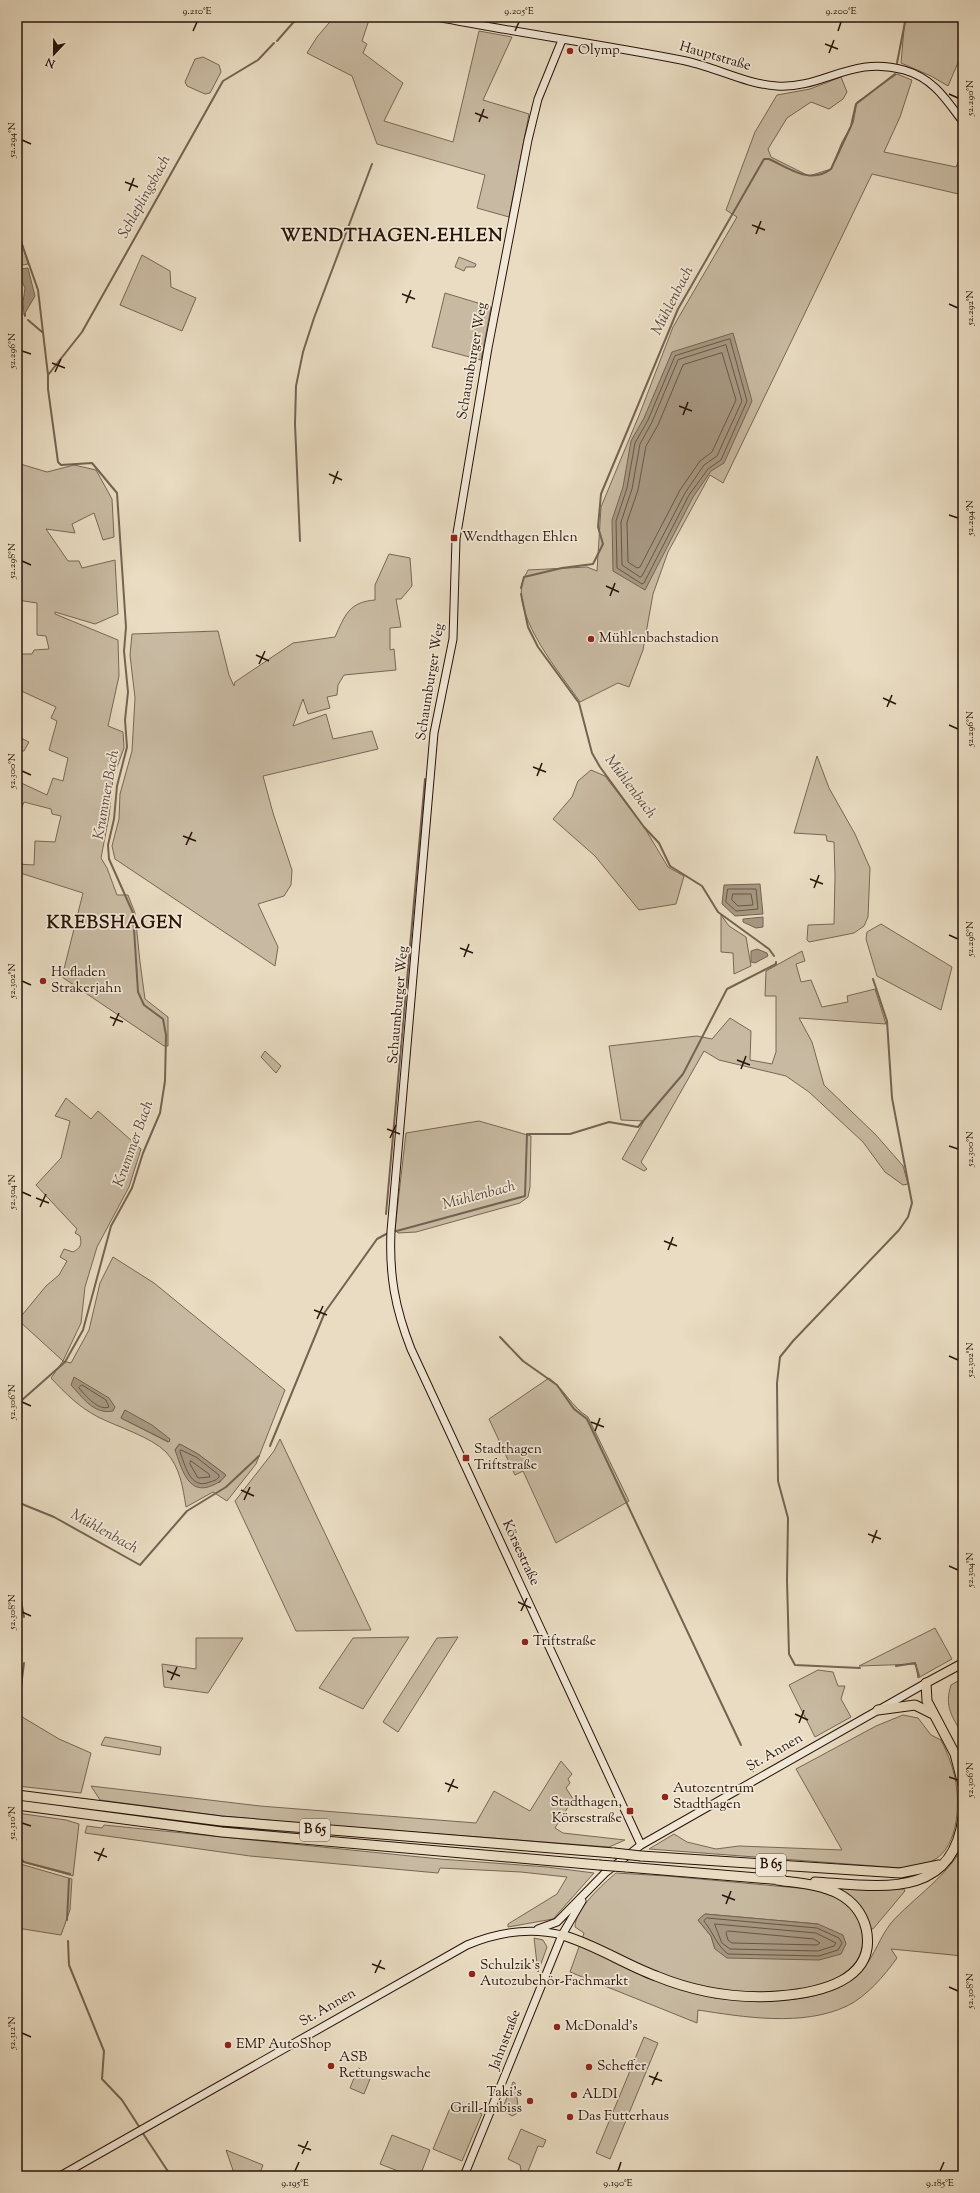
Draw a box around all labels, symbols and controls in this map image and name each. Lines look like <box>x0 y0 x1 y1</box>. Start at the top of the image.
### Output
text: 9.210°E <box>182 4 212 19</box>
text: 9.205°E <box>504 4 534 19</box>
text: 9.200°E <box>825 4 857 19</box>
north arrow <box>34 34 74 74</box>
street label: Hauptstraße <box>677 37 753 77</box>
place label: Olymp <box>578 41 620 61</box>
marker: Olymp <box>565 46 575 56</box>
text: N <box>43 53 59 72</box>
text: 52.290°N <box>963 80 978 117</box>
text: 52.294°N <box>5 122 20 159</box>
water label: Schleplingsbach <box>114 151 177 242</box>
district label: WENDTHAGEN-EHLEN <box>280 224 504 250</box>
water label: Mühlenbach <box>647 262 700 339</box>
text: 52.292°N <box>963 290 978 327</box>
street label: Schaumburger Weg <box>453 301 493 421</box>
text: 52.296°N <box>5 333 20 370</box>
text: 52.294°N <box>963 500 978 537</box>
place label: Wendthagen Ehlen <box>462 528 578 548</box>
marker: Wendthagen Ehlen <box>449 533 459 543</box>
text: 52.298°N <box>5 543 20 580</box>
street label: Schaumburger Weg <box>412 622 450 742</box>
place label: Mühlenbachstadion <box>599 629 719 649</box>
marker: Mühlenbachstadion <box>586 634 596 644</box>
text: 52.296°N <box>963 711 978 748</box>
water label: Krummer Bach <box>89 748 125 842</box>
water label: Mühlenbach <box>599 751 661 824</box>
text: 52.300°N <box>5 753 20 790</box>
district label: KREBSHAGEN <box>47 911 183 937</box>
text: 52.298°N <box>963 921 978 958</box>
street label: Schaumburger Weg <box>384 945 414 1065</box>
place label: Hofladen Strakerjahn <box>51 963 122 999</box>
text: 52.302°N <box>5 964 20 999</box>
marker: Hofladen Strakerjahn <box>38 976 48 986</box>
water label: Krummer Bach <box>109 1097 160 1190</box>
text: 52.300°N <box>963 1131 978 1168</box>
text: 52.304°N <box>5 1175 20 1210</box>
water label: Mühlenbach <box>440 1176 518 1216</box>
text: 52.302°N <box>963 1343 978 1378</box>
text: 52.306°N <box>5 1384 20 1421</box>
place label: Stadthagen Triftstraße <box>474 1440 542 1476</box>
marker: Stadthagen Triftstraße <box>461 1453 471 1463</box>
water label: Mühlenbach <box>66 1505 142 1560</box>
street label: Körsestraße <box>496 1517 544 1589</box>
text: 52.304°N <box>963 1553 978 1588</box>
text: 52.308°N <box>5 1594 20 1631</box>
place label: Triftstraße <box>533 1632 596 1652</box>
marker: Triftstraße <box>520 1637 530 1647</box>
street label: St. Annen <box>743 1729 807 1777</box>
text: 52.306°N <box>963 1762 978 1799</box>
place label: Autozentrum Stadthagen <box>673 1779 754 1815</box>
marker: Autozentrum Stadthagen <box>660 1792 670 1802</box>
place label: Stadthagen, Körsestraße <box>551 1793 622 1829</box>
text: 52.310°N <box>5 1806 20 1841</box>
marker: Stadthagen, Körsestraße <box>625 1806 635 1816</box>
road number: B 65 <box>300 1819 330 1841</box>
road number: B 65 <box>756 1854 786 1876</box>
place label: Schulzik's Autozubehör-Fachmarkt <box>480 1956 628 1992</box>
marker: Schulzik's Autozubehör-Fachmarkt <box>467 1969 477 1979</box>
text: 52.308°N <box>963 1973 978 2010</box>
street label: St. Annen <box>296 1984 360 2032</box>
street label: Jahnstraße <box>485 2007 527 2074</box>
text: 52.312°N <box>5 2016 20 2051</box>
place label: McDonald's <box>565 2017 638 2037</box>
marker: McDonald's <box>552 2022 562 2032</box>
place label: EMP AutoShop <box>236 2035 332 2055</box>
marker: EMP AutoShop <box>223 2040 233 2050</box>
place label: ASB Rettungswache <box>339 2048 431 2084</box>
place label: Scheffer <box>597 2057 647 2077</box>
marker: ASB Rettungswache <box>326 2061 336 2071</box>
marker: Scheffer <box>584 2062 594 2072</box>
place label: Taki's Grill-Imbiss <box>450 2083 522 2119</box>
place label: ALDI <box>582 2085 618 2105</box>
marker: ALDI <box>569 2090 579 2100</box>
marker: Taki's Grill-Imbiss <box>525 2096 535 2106</box>
place label: Das Futterhaus <box>578 2107 669 2127</box>
marker: Das Futterhaus <box>565 2112 575 2122</box>
text: 9.195°E <box>281 2176 309 2191</box>
text: 9.190°E <box>603 2176 633 2191</box>
text: 9.185°E <box>926 2176 954 2191</box>

